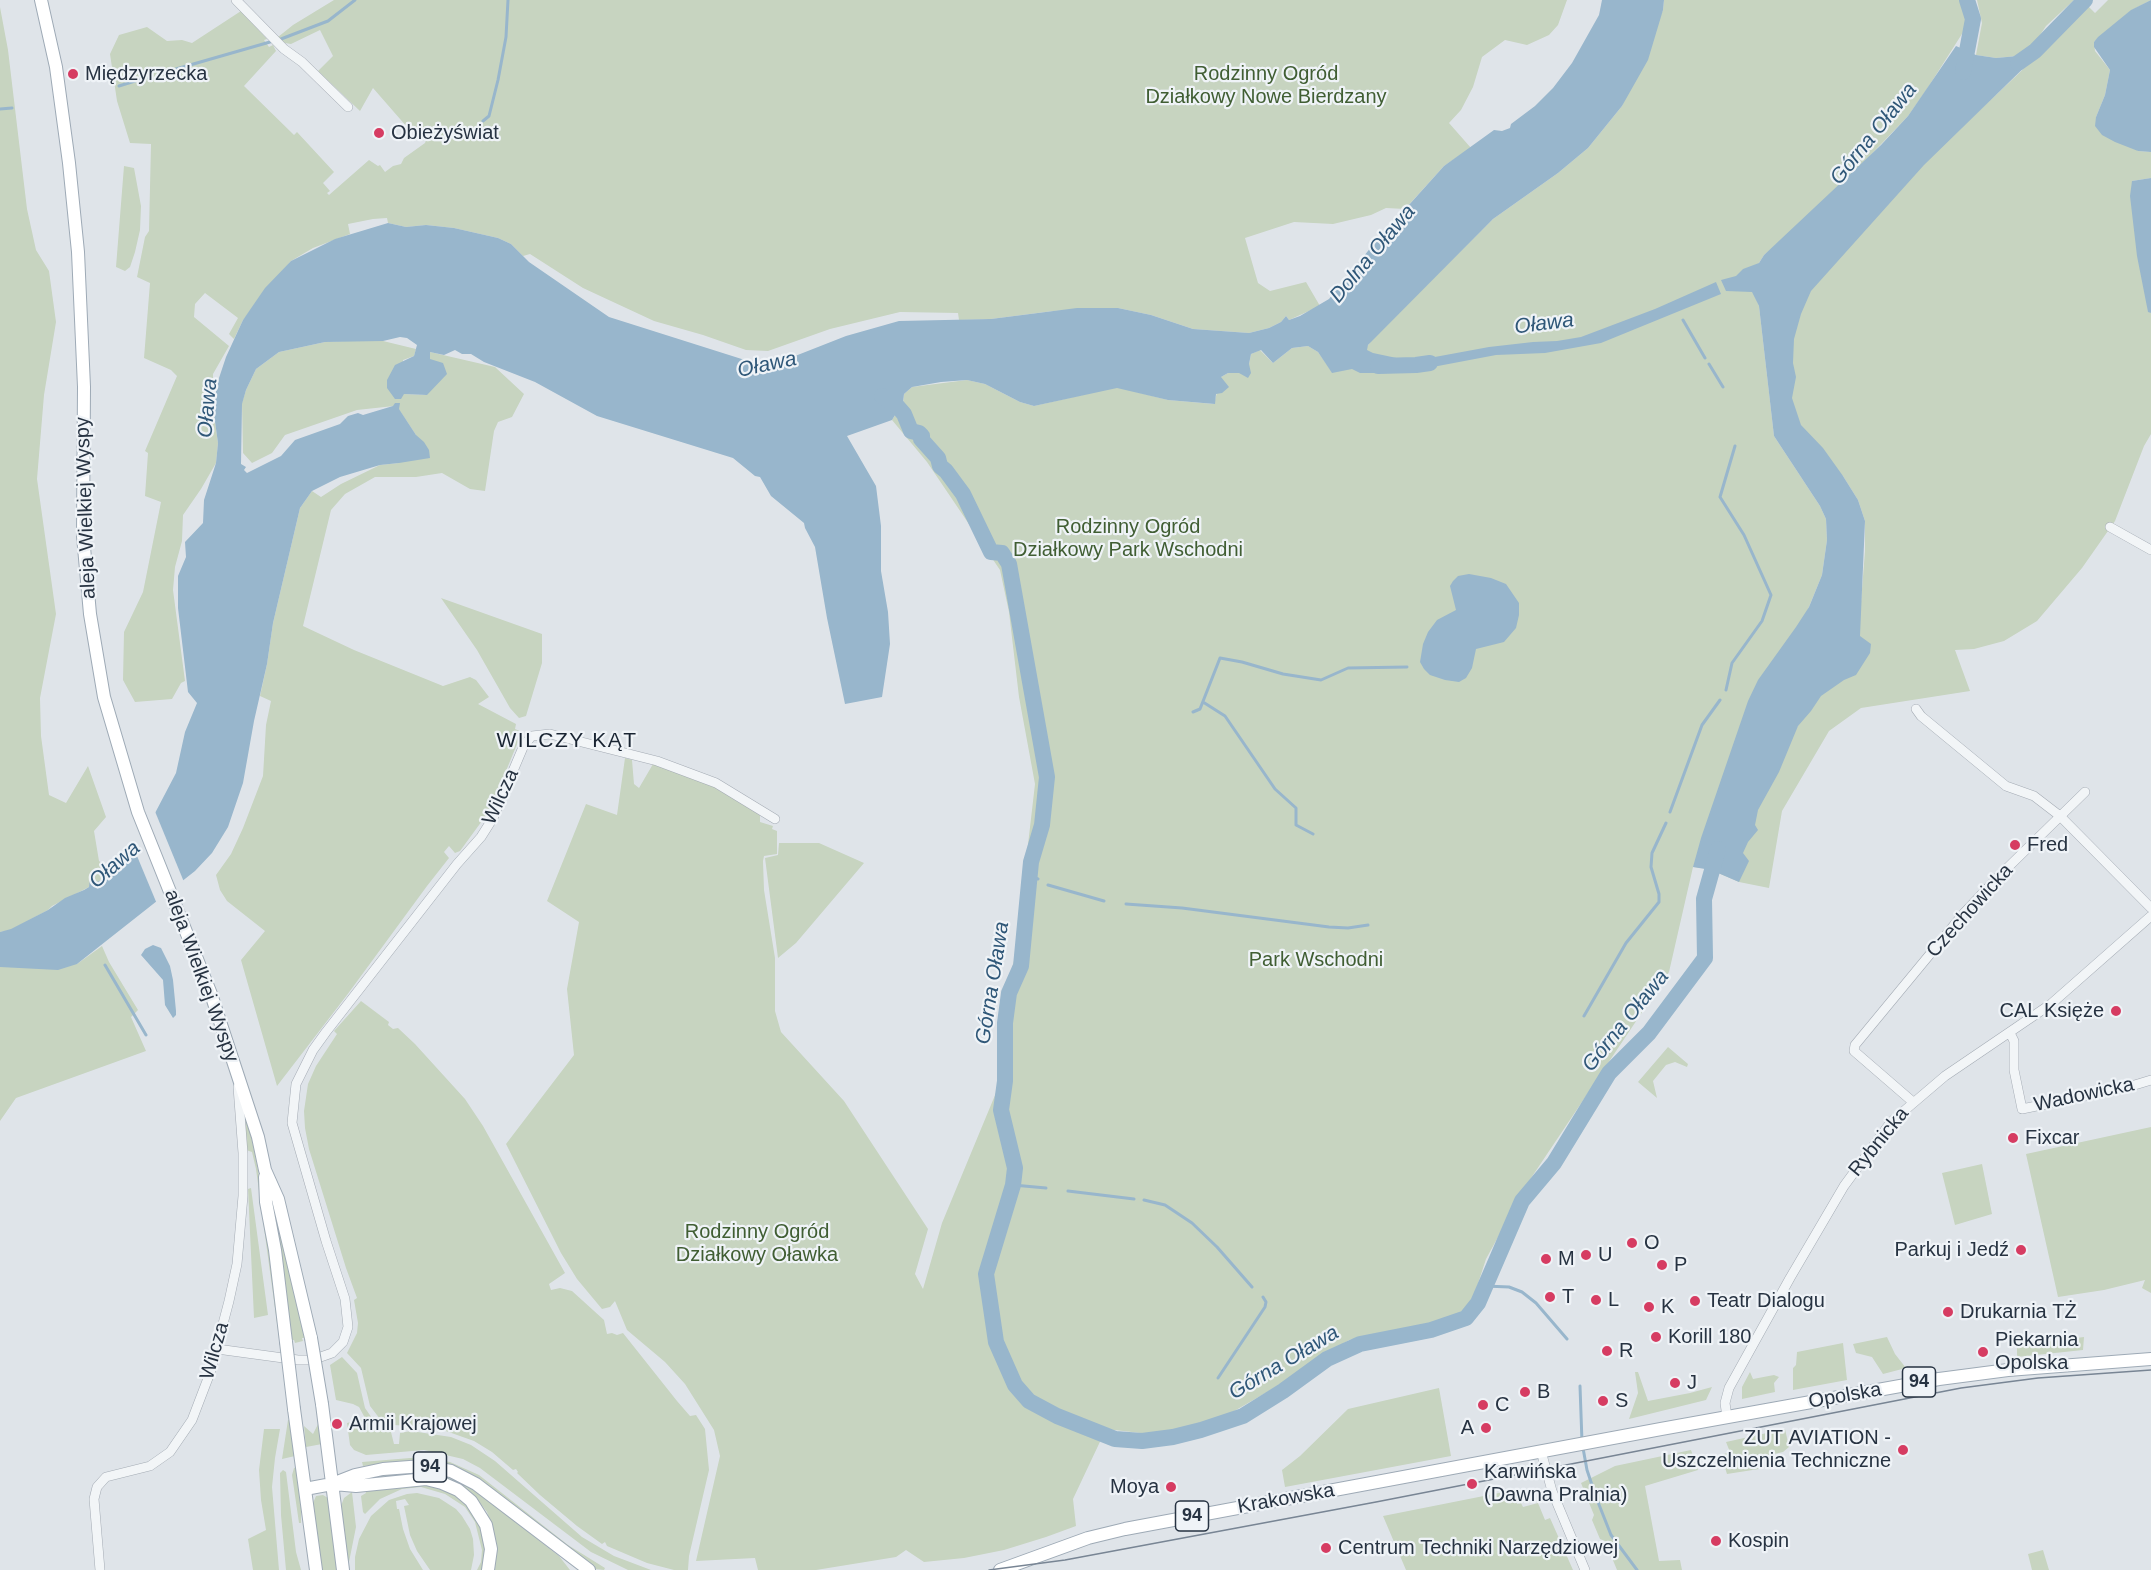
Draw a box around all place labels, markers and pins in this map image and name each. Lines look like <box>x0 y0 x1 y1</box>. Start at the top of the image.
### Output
place label: Międzyrzecka <box>85 62 207 86</box>
marker: Międzyrzecka <box>66 67 80 81</box>
place label: Obieżyświat <box>391 121 499 145</box>
marker: Obieżyświat <box>372 126 386 140</box>
place label: Fred <box>2027 833 2068 857</box>
marker: Fred <box>2008 838 2022 852</box>
place label: CAL Księże <box>2000 999 2104 1023</box>
marker: CAL Księże <box>2109 1004 2123 1018</box>
place label: Fixcar <box>2025 1126 2079 1150</box>
marker: Fixcar <box>2006 1131 2020 1145</box>
place label: O <box>1644 1231 1660 1255</box>
marker: O <box>1625 1236 1639 1250</box>
place label: Parkuj i Jedź <box>1895 1238 2009 1262</box>
place label: U <box>1598 1243 1612 1267</box>
marker: Parkuj i Jedź <box>2014 1243 2028 1257</box>
place label: M <box>1558 1247 1575 1271</box>
marker: U <box>1579 1248 1593 1262</box>
marker: M <box>1539 1252 1553 1266</box>
place label: P <box>1674 1253 1687 1277</box>
marker: P <box>1655 1258 1669 1272</box>
place label: T <box>1562 1285 1574 1309</box>
place label: L <box>1608 1288 1619 1312</box>
place label: Teatr Dialogu <box>1707 1289 1825 1313</box>
marker: T <box>1543 1290 1557 1304</box>
marker: L <box>1589 1293 1603 1307</box>
marker: Teatr Dialogu <box>1688 1294 1702 1308</box>
place label: K <box>1661 1295 1674 1319</box>
marker: K <box>1642 1300 1656 1314</box>
place label: Drukarnia TŻ <box>1960 1300 2077 1324</box>
marker: Drukarnia TŻ <box>1941 1305 1955 1319</box>
place label: Korill 180 <box>1668 1325 1751 1349</box>
place label: Piekarnia Opolska <box>1995 1328 2078 1375</box>
marker: Korill 180 <box>1649 1330 1663 1344</box>
place label: R <box>1619 1339 1633 1363</box>
marker: R <box>1600 1344 1614 1358</box>
marker: Piekarnia Opolska <box>1976 1345 1990 1359</box>
place label: J <box>1687 1371 1697 1395</box>
marker: J <box>1668 1376 1682 1390</box>
place label: B <box>1537 1380 1550 1404</box>
marker: B <box>1518 1385 1532 1399</box>
place label: S <box>1615 1389 1628 1413</box>
place label: C <box>1495 1393 1509 1417</box>
marker: S <box>1596 1394 1610 1408</box>
marker: C <box>1476 1398 1490 1412</box>
place label: Armii Krajowej <box>349 1412 477 1436</box>
place label: A <box>1461 1416 1474 1440</box>
marker: Armii Krajowej <box>330 1417 344 1431</box>
marker: A <box>1479 1421 1493 1435</box>
place label: ZUT AVIATION - Uszczelnienia Techniczne <box>1662 1426 1891 1473</box>
marker: ZUT AVIATION - Uszczelnienia Techniczne <box>1896 1443 1910 1457</box>
place label: Karwińska (Dawna Pralnia) <box>1484 1460 1627 1507</box>
place label: Moya <box>1110 1475 1159 1499</box>
marker: Karwińska (Dawna Pralnia) <box>1465 1477 1479 1491</box>
marker: Moya <box>1164 1480 1178 1494</box>
place label: Kospin <box>1728 1529 1789 1553</box>
marker: Kospin <box>1709 1534 1723 1548</box>
place label: Centrum Techniki Narzędziowej <box>1338 1536 1618 1560</box>
marker: Centrum Techniki Narzędziowej <box>1319 1541 1333 1555</box>

